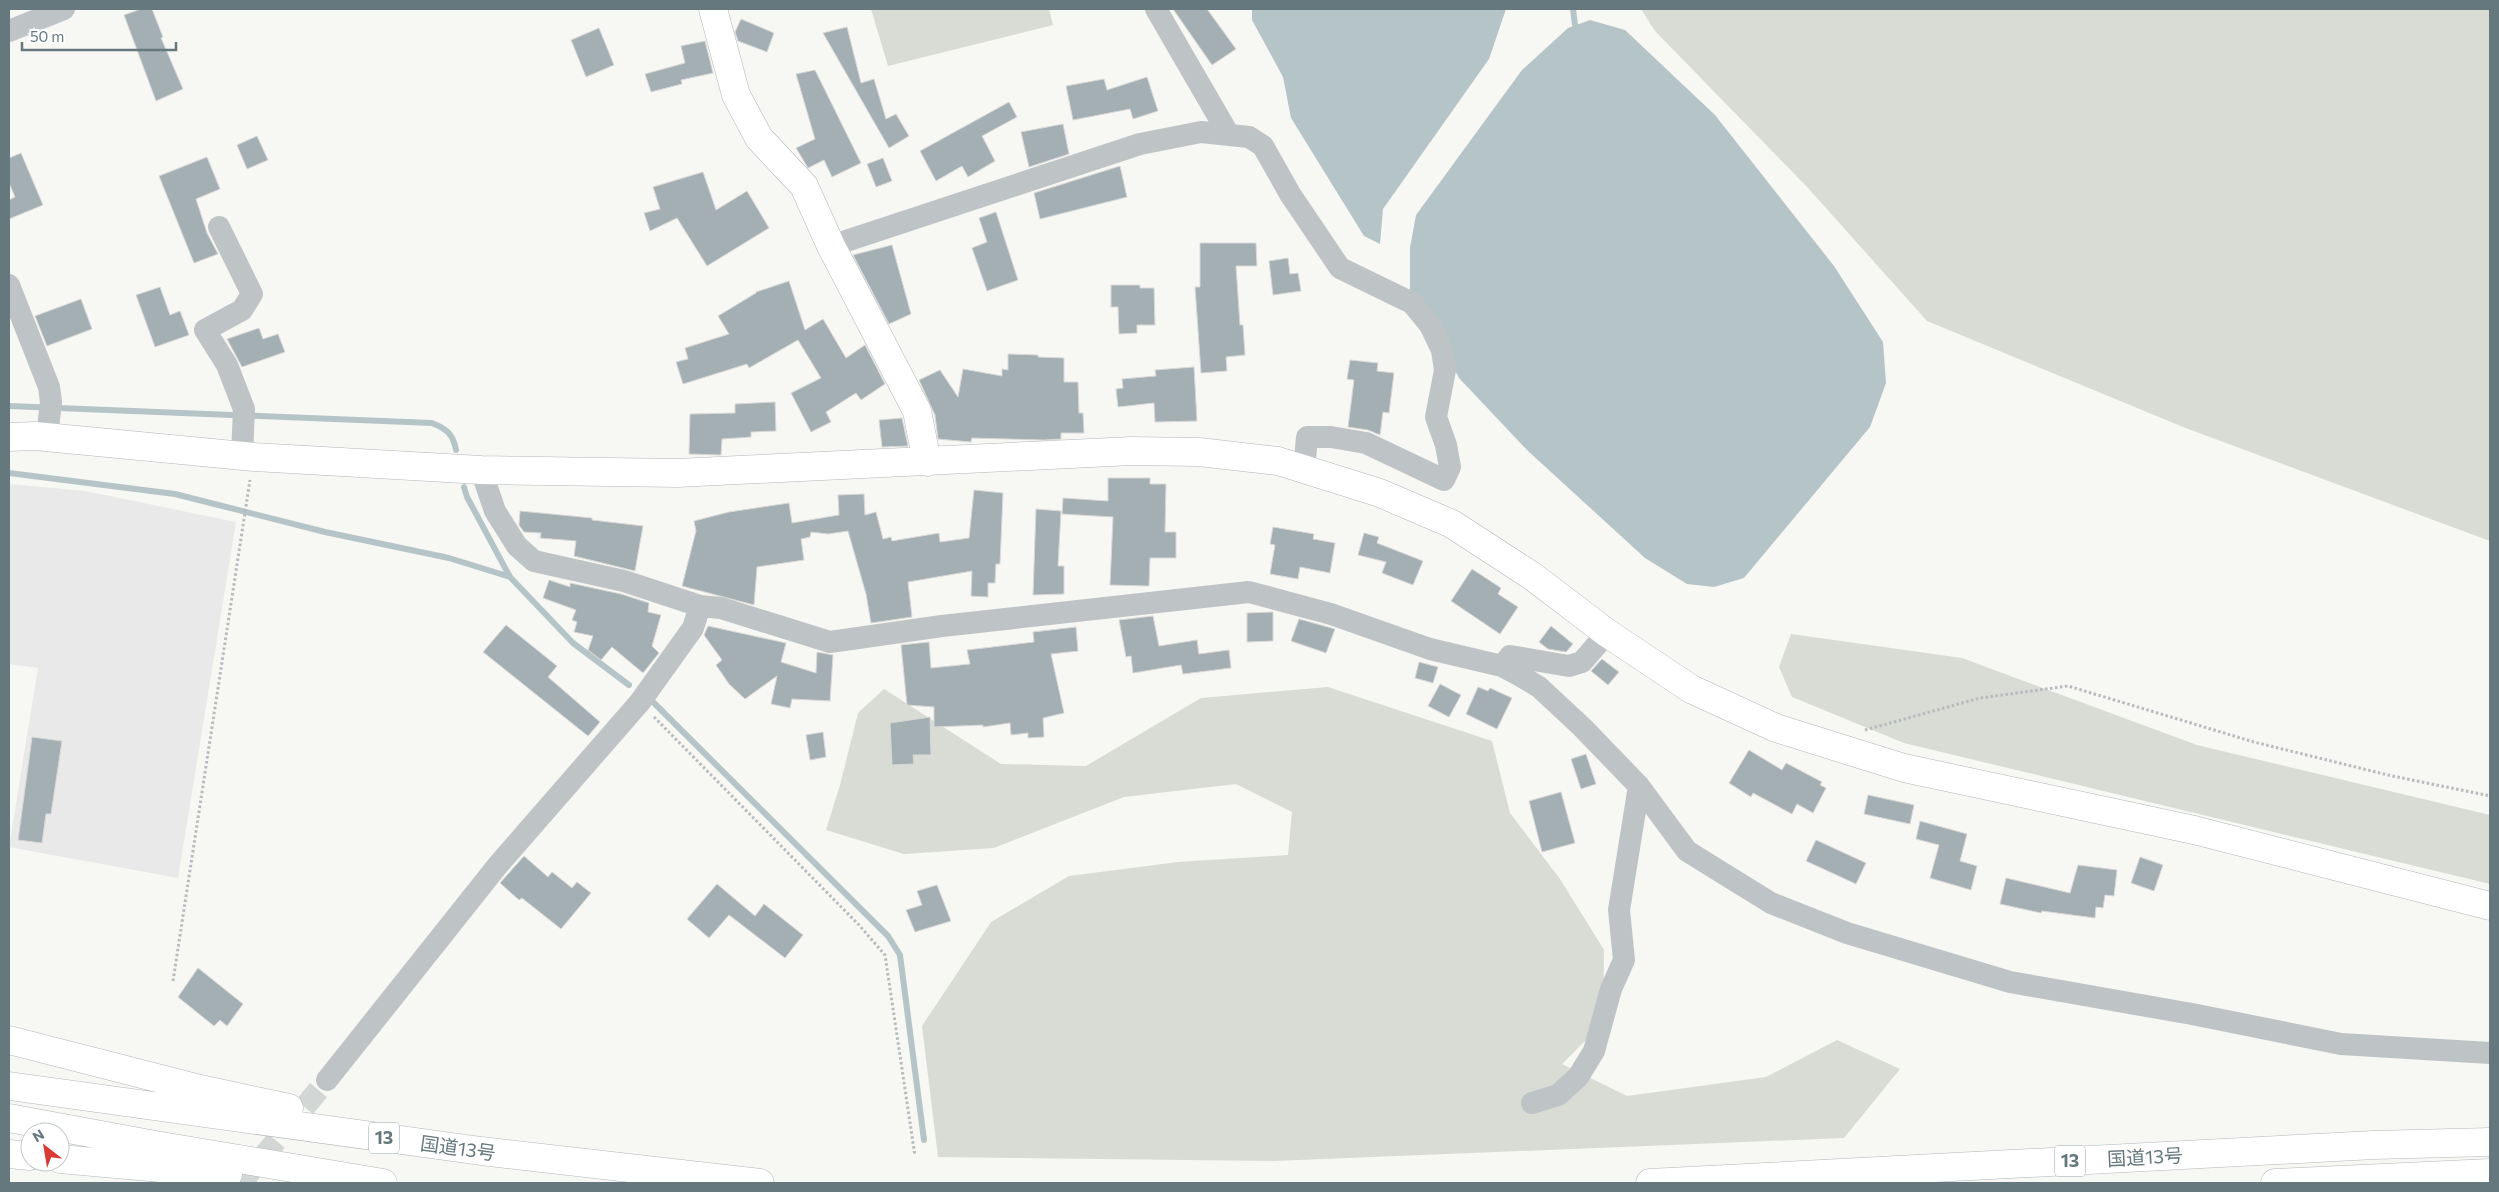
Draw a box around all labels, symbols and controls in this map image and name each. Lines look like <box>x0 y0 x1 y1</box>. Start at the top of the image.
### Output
scale bar <box>22 20 176 52</box>
text: 50 m <box>30 27 64 45</box>
north arrow <box>20 1122 70 1172</box>
road number: 13 <box>369 1122 399 1154</box>
text: N <box>29 1125 47 1145</box>
street label: 国道13号 <box>419 1131 497 1164</box>
street label: 国道13号 <box>2106 1143 2184 1170</box>
road number: 13 <box>2055 1146 2085 1176</box>

